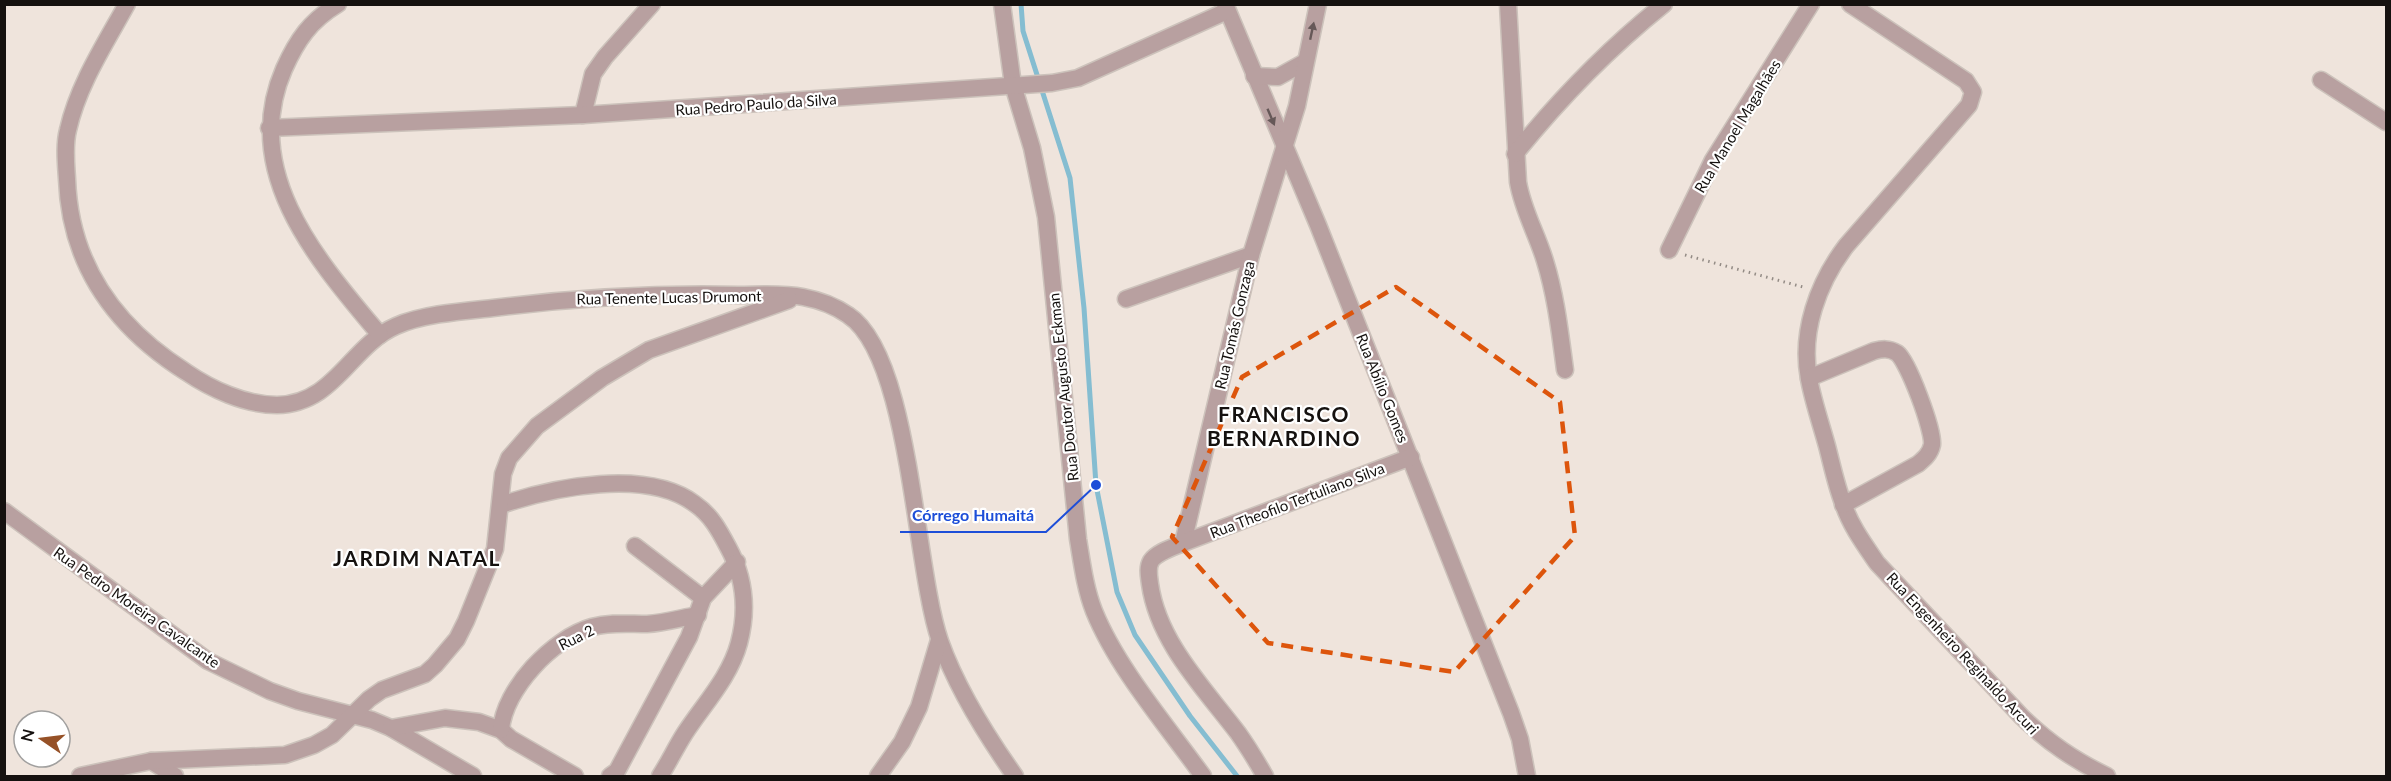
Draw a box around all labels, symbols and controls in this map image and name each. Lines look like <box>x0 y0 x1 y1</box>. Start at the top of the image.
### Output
one-way arrow <box>1308 21 1317 40</box>
street label: Rua Manoel Magalhães <box>1690 56 1784 196</box>
street label: Rua Pedro Paulo da Silva <box>675 89 837 119</box>
one-way arrow <box>1267 108 1276 126</box>
street label: Rua Tomás Gonzaga <box>1210 259 1258 391</box>
street label: Rua Tenente Lucas Drumont <box>576 286 762 308</box>
street label: Rua Doutor Augusto Eckman <box>1044 292 1082 482</box>
street label: Rua Abílio Gomes <box>1353 331 1413 445</box>
district label: FRANCISCO BERNARDINO <box>1207 401 1361 450</box>
street label: Rua Theofilo Tertuliano Silva <box>1207 458 1387 542</box>
callout: Córrego Humaitá <box>900 498 1046 532</box>
text: Córrego Humaitá <box>912 505 1034 524</box>
street label: Rua Pedro Moreira Cavalcante <box>50 543 224 671</box>
district label: JARDIM NATAL <box>333 545 501 570</box>
street label: Rua Engenheiro Reginaldo Arcuri <box>1883 568 2043 738</box>
street label: Rua 2 <box>555 620 597 654</box>
north arrow <box>12 709 72 769</box>
text: N <box>16 727 38 744</box>

